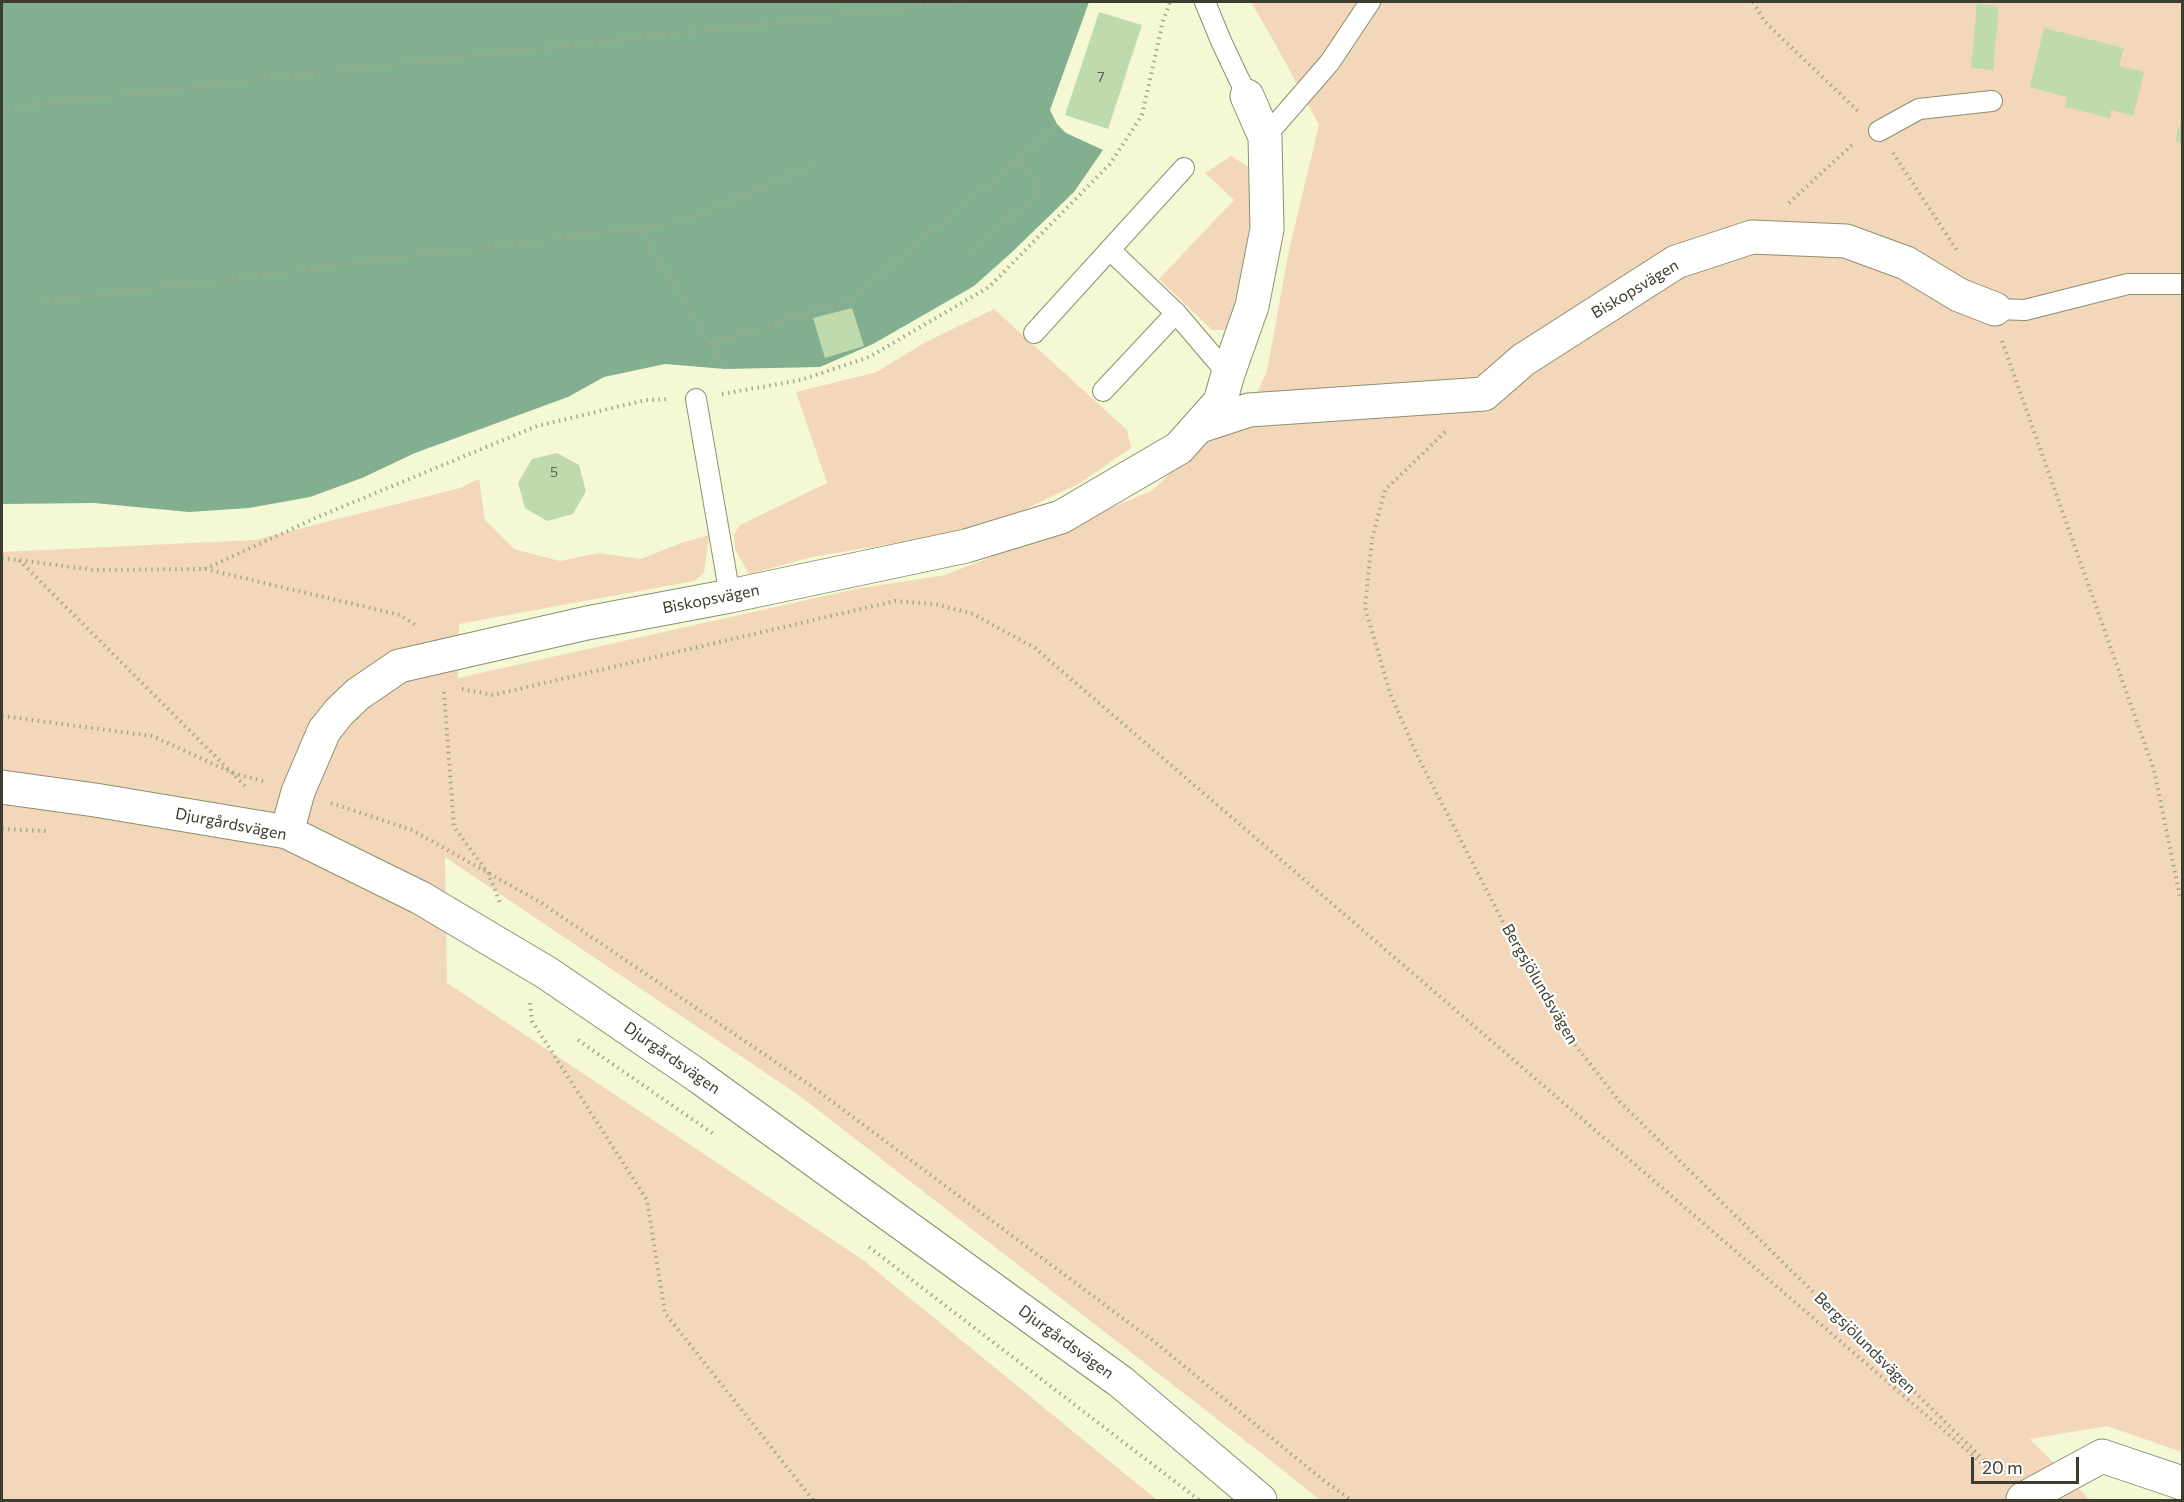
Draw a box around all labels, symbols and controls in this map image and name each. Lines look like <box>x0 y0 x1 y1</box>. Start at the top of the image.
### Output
house number: 7 <box>1097 69 1105 85</box>
street label: Biskopsvägen <box>1588 255 1682 323</box>
house number: 5 <box>550 464 558 480</box>
street label: Biskopsvägen <box>661 580 761 618</box>
street label: Djurgårdsvägen <box>174 804 288 844</box>
street label: Bergsjölundsvägen <box>1498 920 1582 1048</box>
street label: Djurgårdsvägen <box>620 1018 724 1098</box>
street label: Bergsjölundsvägen <box>1810 1288 1920 1398</box>
street label: Djurgårdsvägen <box>1015 1301 1117 1383</box>
scale bar <box>1974 1445 2082 1483</box>
text: 20 m <box>1982 1456 2023 1478</box>

